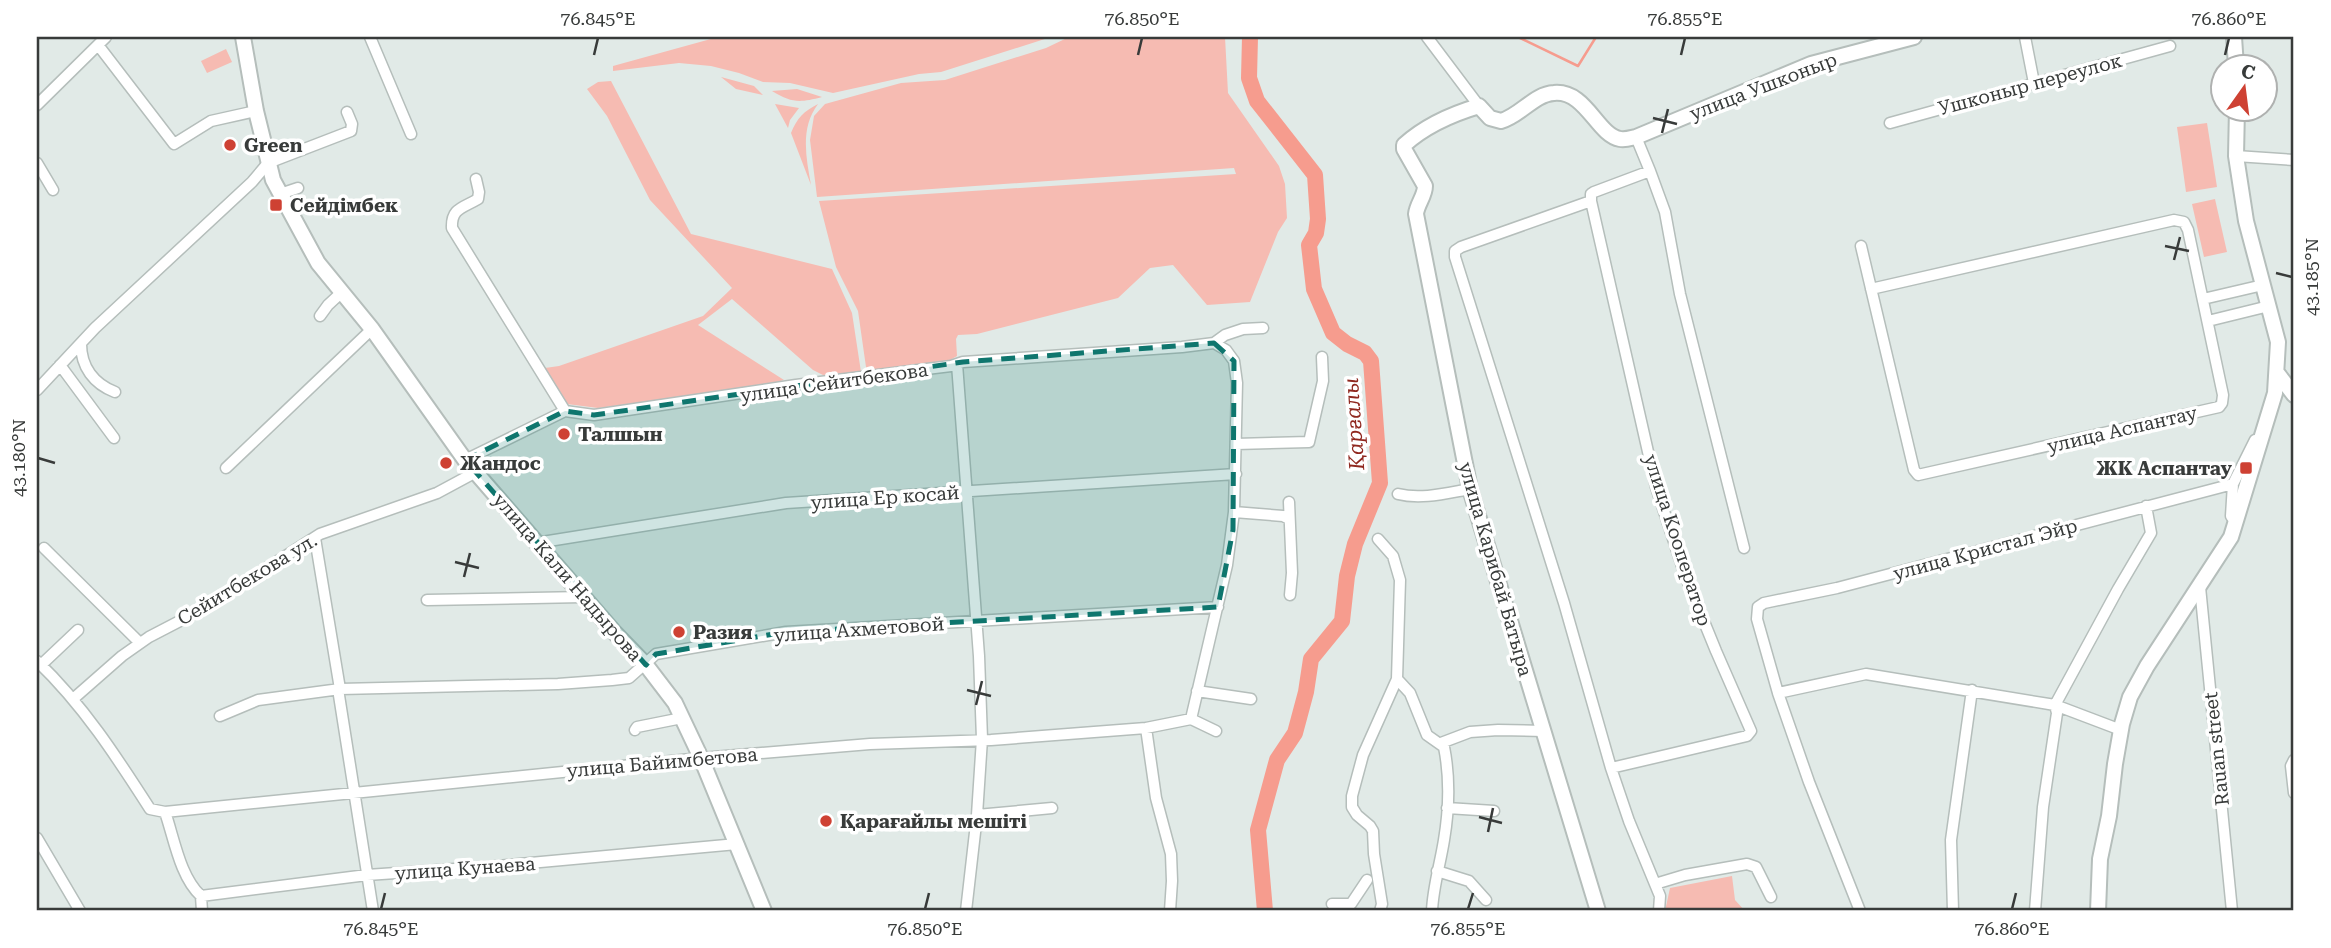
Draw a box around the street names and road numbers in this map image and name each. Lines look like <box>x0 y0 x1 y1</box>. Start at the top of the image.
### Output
street label: улица Ушконыр <box>1686 48 1840 125</box>
street label: Ушконыр переулок <box>1936 49 2125 120</box>
street label: улица Сейитбекова <box>739 358 930 407</box>
street label: улица Аспантау <box>2045 401 2200 458</box>
street label: улица Кооператор <box>1639 451 1716 629</box>
street label: улица Карибай Батыра <box>1454 459 1537 680</box>
street label: улица Ер косай <box>810 481 960 514</box>
street label: улица Кали Надырова <box>488 489 647 667</box>
street label: улица Кристал Эйр <box>1891 514 2080 585</box>
street label: Сейитбекова ул. <box>173 529 321 630</box>
street label: улица Ахметовой <box>773 612 945 647</box>
street label: Rauan street <box>2199 691 2234 807</box>
street label: улица Байимбетова <box>566 743 759 782</box>
street label: улица Кунаева <box>394 852 537 885</box>

